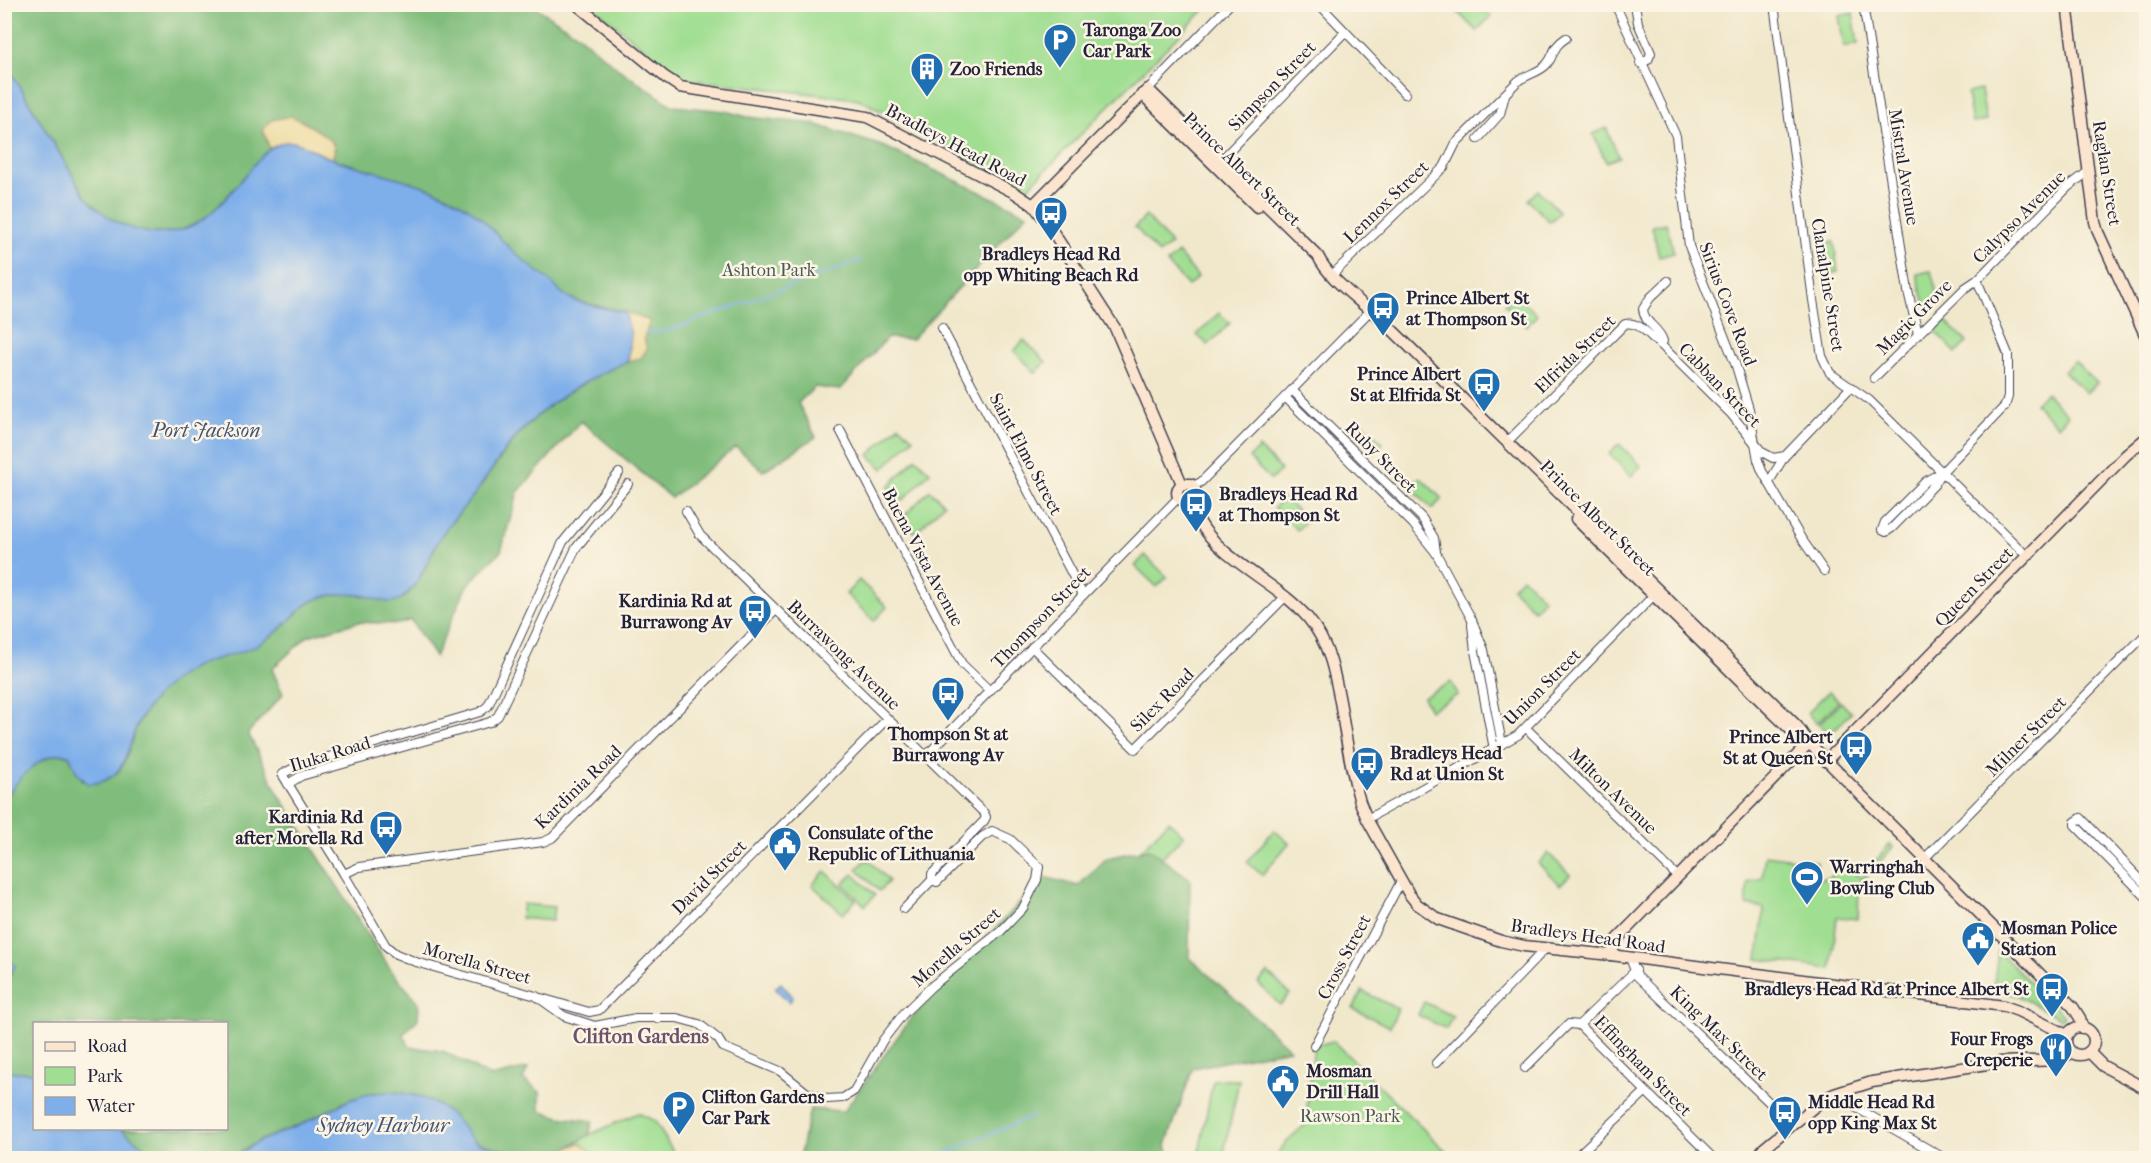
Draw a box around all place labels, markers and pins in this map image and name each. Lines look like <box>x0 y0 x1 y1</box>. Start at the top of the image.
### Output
place label: Taronga Zoo Car Park <box>1082 20 1181 62</box>
parking icon: Taronga Zoo Car Park <box>1042 22 1078 69</box>
building icon: Zoo Friends <box>909 51 945 98</box>
place label: Zoo Friends <box>950 59 1043 80</box>
bus stop icon: Bradleys Head Rd opp Whiting Beach Rd <box>1033 195 1069 242</box>
place label: Bradleys Head Rd opp Whiting Beach Rd <box>964 244 1140 286</box>
place label: Prince Albert St at Thompson St <box>1406 288 1530 330</box>
bus stop icon: Prince Albert St at Thompson St <box>1365 290 1401 337</box>
place label: Prince Albert St at Elfrida St <box>1350 364 1462 406</box>
bus stop icon: Prince Albert St at Elfrida St <box>1466 366 1502 413</box>
place label: Bradleys Head Rd at Thompson St <box>1219 484 1359 526</box>
bus stop icon: Bradleys Head Rd at Thompson St <box>1178 486 1214 533</box>
place label: Kardinia Rd at Burrawong Av <box>619 591 733 633</box>
bus stop icon: Kardinia Rd at Burrawong Av <box>737 593 773 640</box>
bus stop icon: Thompson St at Burrawong Av <box>930 675 966 722</box>
place label: Thompson St at Burrawong Av <box>887 724 1009 766</box>
place label: Prince Albert St at Queen St <box>1723 727 1834 769</box>
bus stop icon: Prince Albert St at Queen St <box>1838 729 1874 776</box>
place label: Bradleys Head Rd at Union St <box>1390 743 1504 785</box>
bus stop icon: Bradleys Head Rd at Union St <box>1349 745 1385 792</box>
place label: Kardinia Rd after Morella Rd <box>235 807 364 849</box>
bus stop icon: Kardinia Rd after Morella Rd <box>368 809 404 856</box>
place label: Consulate of the Republic of Lithuania <box>808 823 975 865</box>
public building icon: Consulate of the Republic of Lithuania <box>767 825 803 872</box>
place label: Warringhah Bowling Club <box>1829 857 1935 899</box>
sports icon: Warringhah Bowling Club <box>1789 859 1825 906</box>
place label: Mosman Police Station <box>2000 918 2117 960</box>
public building icon: Mosman Police Station <box>1960 920 1996 967</box>
bus stop icon: Bradleys Head Rd at Prince Albert St <box>2034 971 2070 1018</box>
place label: Bradleys Head Rd at Prince Albert St <box>1744 979 2030 1000</box>
place label: Four Frogs Creperie <box>1949 1029 2033 1071</box>
restaurant icon: Four Frogs Creperie <box>2038 1031 2074 1078</box>
place label: Mosman Drill Hall <box>1305 1061 1380 1103</box>
public building icon: Mosman Drill Hall <box>1265 1063 1301 1110</box>
place label: Clifton Gardens Car Park <box>702 1087 825 1129</box>
parking icon: Clifton Gardens Car Park <box>661 1089 697 1136</box>
place label: Middle Head Rd opp King Max St <box>1807 1092 1937 1134</box>
bus stop icon: Middle Head Rd opp King Max St <box>1767 1094 1803 1141</box>

